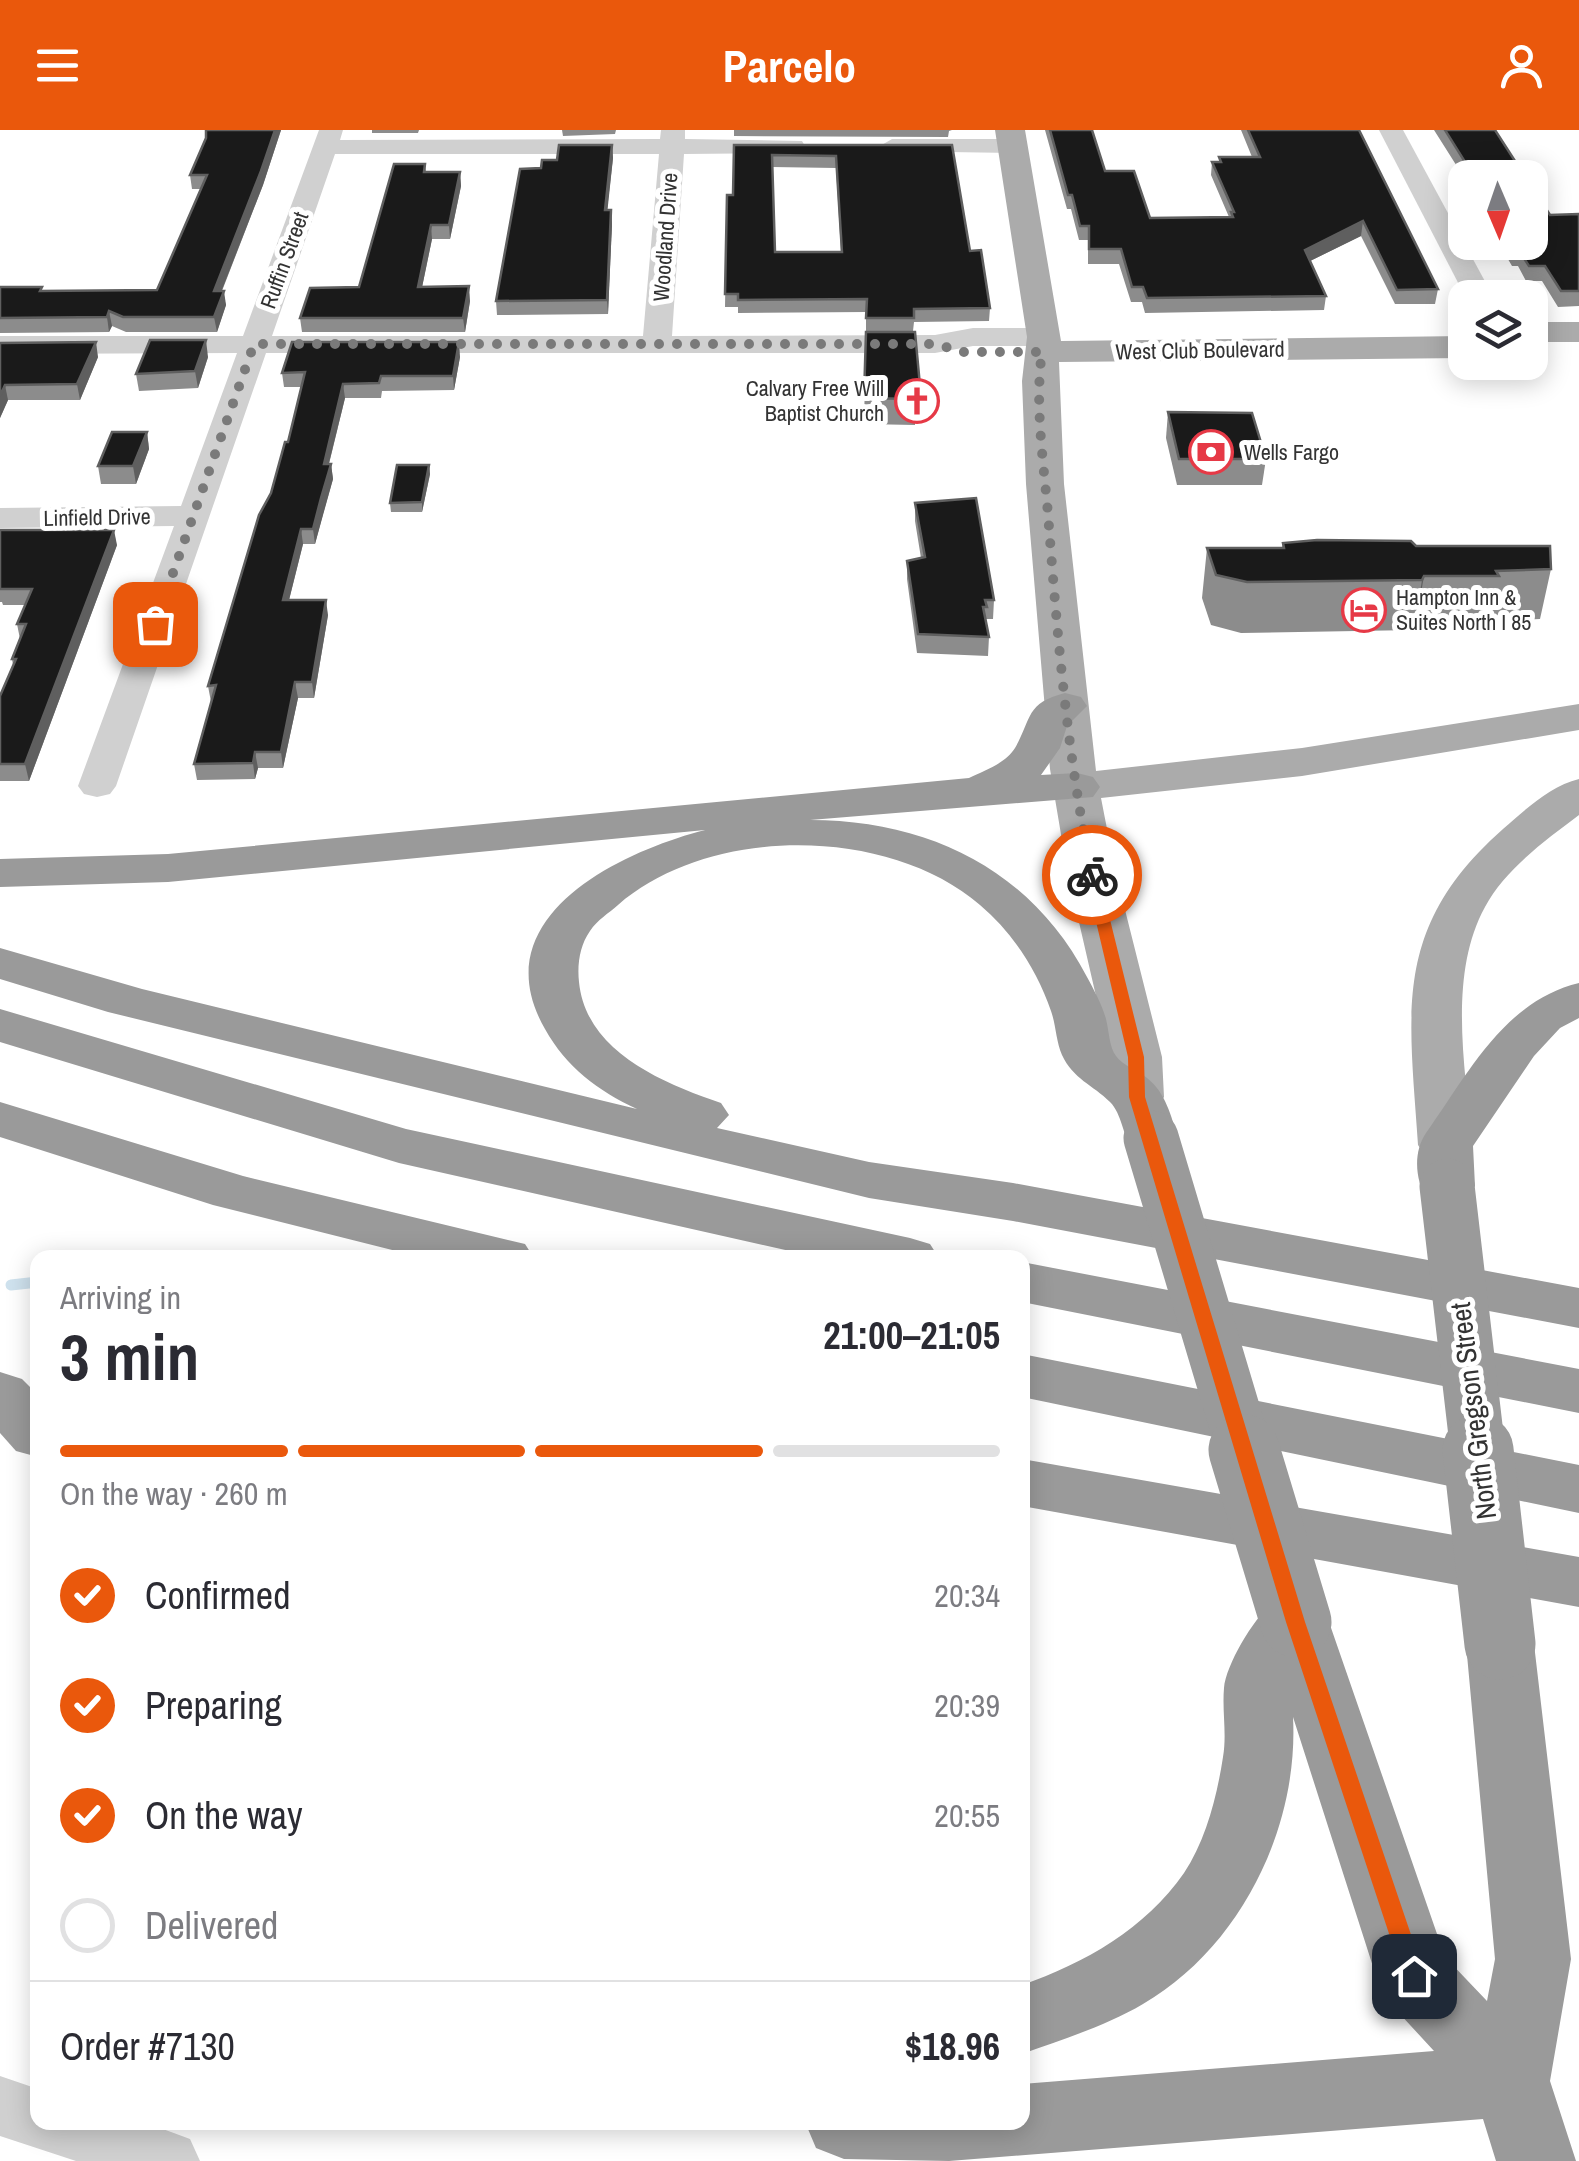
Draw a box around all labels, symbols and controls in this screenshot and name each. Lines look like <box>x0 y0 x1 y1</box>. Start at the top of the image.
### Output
text: Parcelo <box>723 35 856 96</box>
icon: menu <box>30 38 85 93</box>
icon: person <box>1494 38 1549 93</box>
north arrow <box>1448 160 1548 260</box>
map controls <box>1448 160 1548 380</box>
street label: Woodland Drive <box>646 172 684 302</box>
street label: Ruffin Street <box>253 207 315 313</box>
button: layers <box>1448 280 1548 380</box>
street label: West Club Boulevard <box>1115 334 1285 366</box>
place label: Calvary Free Will Baptist Church <box>746 373 884 428</box>
church icon: Calvary Free Will Baptist Church <box>894 378 940 424</box>
bank icon: Wells Fargo <box>1188 429 1234 475</box>
place label: Wells Fargo <box>1244 437 1339 467</box>
street label: Linfield Drive <box>43 501 151 533</box>
pin <box>113 582 198 667</box>
place label: Hampton Inn & Suites North I 85 <box>1396 582 1531 637</box>
hotel icon: Hampton Inn & Suites North I 85 <box>1341 587 1387 633</box>
icon: bag <box>128 597 183 652</box>
courier <box>1042 825 1142 925</box>
icon: bike <box>1065 848 1120 903</box>
text: Arriving in <box>60 1276 181 1319</box>
street label: North Gregson Street <box>1441 1300 1505 1522</box>
text: 21:00–21:05 <box>823 1310 1000 1361</box>
text: 3 min <box>60 1313 199 1400</box>
text: On the way · 260 m <box>60 1472 288 1515</box>
icon: check <box>60 1568 115 1623</box>
text: Confirmed <box>145 1570 290 1621</box>
text: 20:34 <box>934 1574 1000 1617</box>
icon: check <box>60 1678 115 1733</box>
text: Preparing <box>145 1680 282 1731</box>
text: 20:39 <box>934 1684 1000 1727</box>
icon: check <box>60 1788 115 1843</box>
text: On the way <box>145 1790 303 1841</box>
text: 20:55 <box>934 1794 1000 1837</box>
text: Delivered <box>145 1900 278 1951</box>
pin <box>1372 1934 1457 2019</box>
icon: home <box>1387 1949 1442 2004</box>
text: Order #7130 <box>60 2021 235 2072</box>
text: $18.96 <box>905 2021 1000 2072</box>

